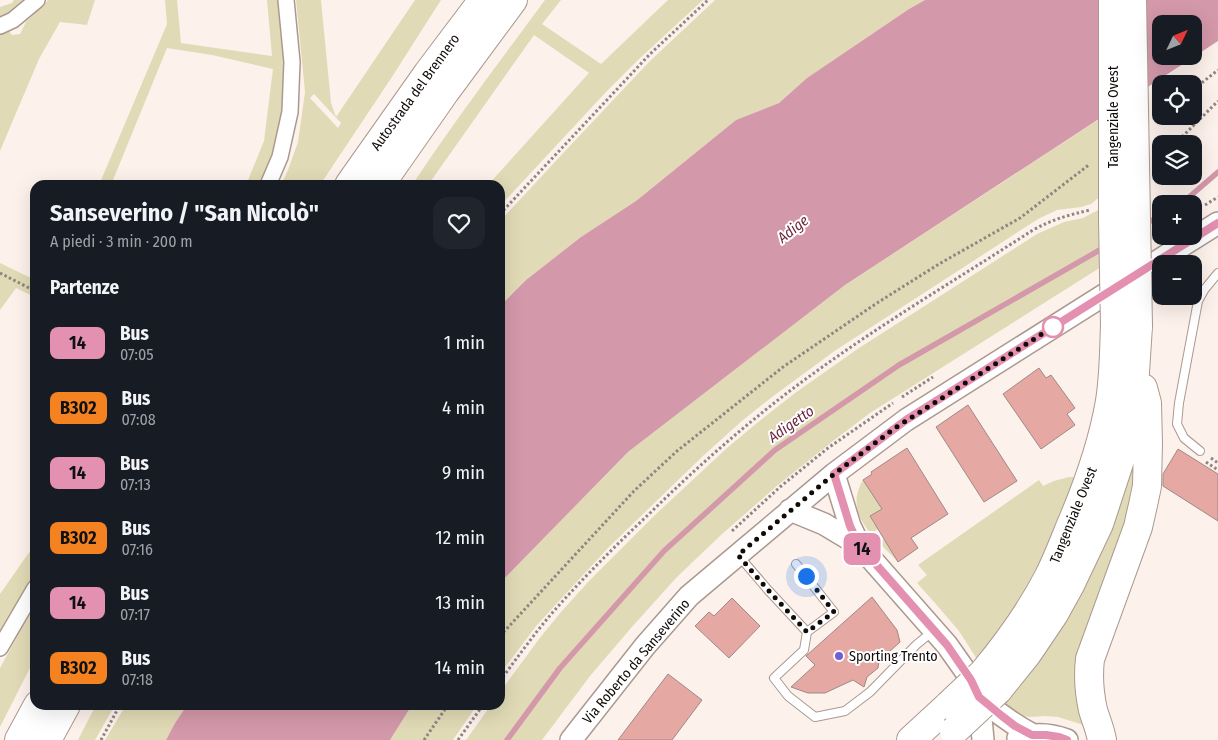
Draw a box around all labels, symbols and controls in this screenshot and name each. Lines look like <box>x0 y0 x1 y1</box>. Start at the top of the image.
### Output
north arrow <box>1152 15 1202 65</box>
map controls <box>1152 15 1202 305</box>
street label: Autostrada del Brennero <box>367 31 463 154</box>
street label: Tangenziale Ovest <box>1105 65 1122 168</box>
button: locate <box>1152 75 1202 125</box>
button: layers <box>1152 135 1202 185</box>
button: + <box>1152 195 1202 245</box>
button: heart <box>433 197 485 249</box>
text: Sanseverino / "San Nicolò" <box>50 199 319 227</box>
water label: Adige <box>773 211 812 247</box>
text: A piedi · 3 min · 200 m <box>50 232 193 251</box>
button: − <box>1152 255 1202 305</box>
text: Partenze <box>50 276 119 299</box>
unlabelled marker <box>1042 316 1064 338</box>
text: Bus <box>120 322 149 345</box>
text: 1 min <box>444 331 485 354</box>
text: 14 <box>69 332 86 354</box>
text: 07:05 <box>120 345 154 364</box>
text: Bus <box>122 387 150 410</box>
text: 4 min <box>442 396 485 419</box>
text: B302 <box>60 397 97 419</box>
water label: Adigetto <box>764 402 818 447</box>
text: 07:08 <box>122 410 156 429</box>
text: Bus <box>120 452 149 475</box>
text: 9 min <box>442 461 485 484</box>
text: 14 <box>69 462 86 484</box>
street label: Tangenziale Ovest <box>1046 464 1101 566</box>
text: 07:13 <box>120 475 151 494</box>
text: Bus <box>122 517 150 540</box>
text: 12 min <box>435 526 485 549</box>
text: B302 <box>60 527 97 549</box>
line badge: 14 <box>840 533 884 565</box>
text: 14 <box>854 538 870 560</box>
text: 07:16 <box>122 540 153 559</box>
your location <box>794 564 819 589</box>
text: Bus <box>120 582 149 605</box>
text: 13 min <box>435 591 485 614</box>
text: 14 <box>69 592 86 614</box>
street label: Via Roberto da Sanseverino <box>579 595 694 727</box>
text: 07:17 <box>120 605 150 624</box>
text: Bus <box>122 647 150 670</box>
place label: Sporting Trento <box>849 648 938 665</box>
marker: Sporting Trento <box>833 650 845 662</box>
text: 14 min <box>435 656 485 679</box>
text: B302 <box>60 657 97 679</box>
text: 07:18 <box>122 670 153 689</box>

